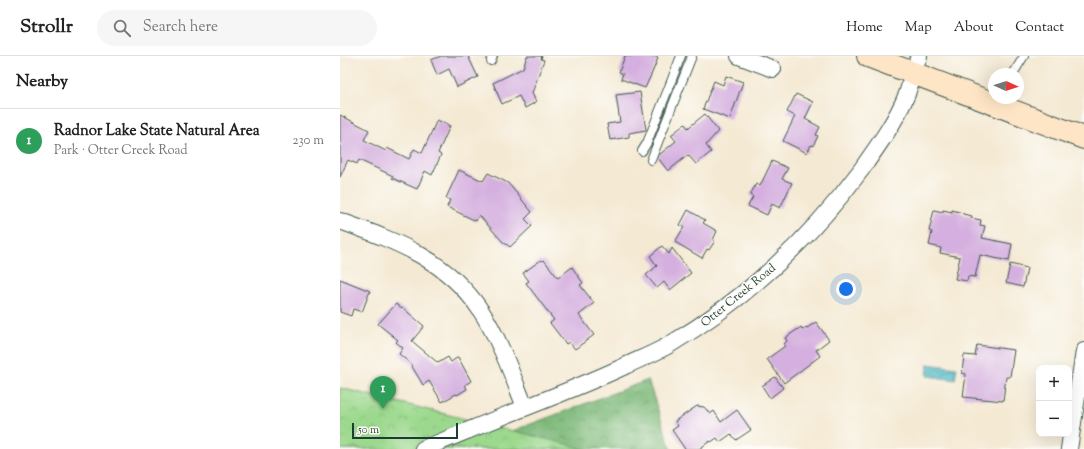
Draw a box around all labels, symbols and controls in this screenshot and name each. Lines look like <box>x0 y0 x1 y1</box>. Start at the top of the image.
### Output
search box <box>97 10 377 46</box>
text: Strollr <box>20 14 73 41</box>
icon: search <box>111 17 133 39</box>
text: Search here <box>143 17 218 38</box>
text: Home <box>846 18 883 38</box>
text: Map <box>905 18 932 38</box>
text: About <box>954 18 993 38</box>
text: Contact <box>1015 18 1064 38</box>
north arrow <box>988 68 1024 104</box>
text: Nearby <box>16 70 68 94</box>
text: Radnor Lake State Natural Area <box>54 121 260 142</box>
text: 1 <box>27 132 31 150</box>
text: 230 m <box>292 132 324 150</box>
text: Park · Otter Creek Road <box>54 142 188 160</box>
street label: Otter Creek Road <box>697 260 780 332</box>
your location <box>836 279 856 299</box>
map controls <box>1036 365 1072 437</box>
button: + <box>1036 365 1072 401</box>
pin: 1 <box>370 376 396 409</box>
button: − <box>1036 401 1072 437</box>
scale bar <box>352 421 458 440</box>
text: 50 m <box>358 422 379 438</box>

